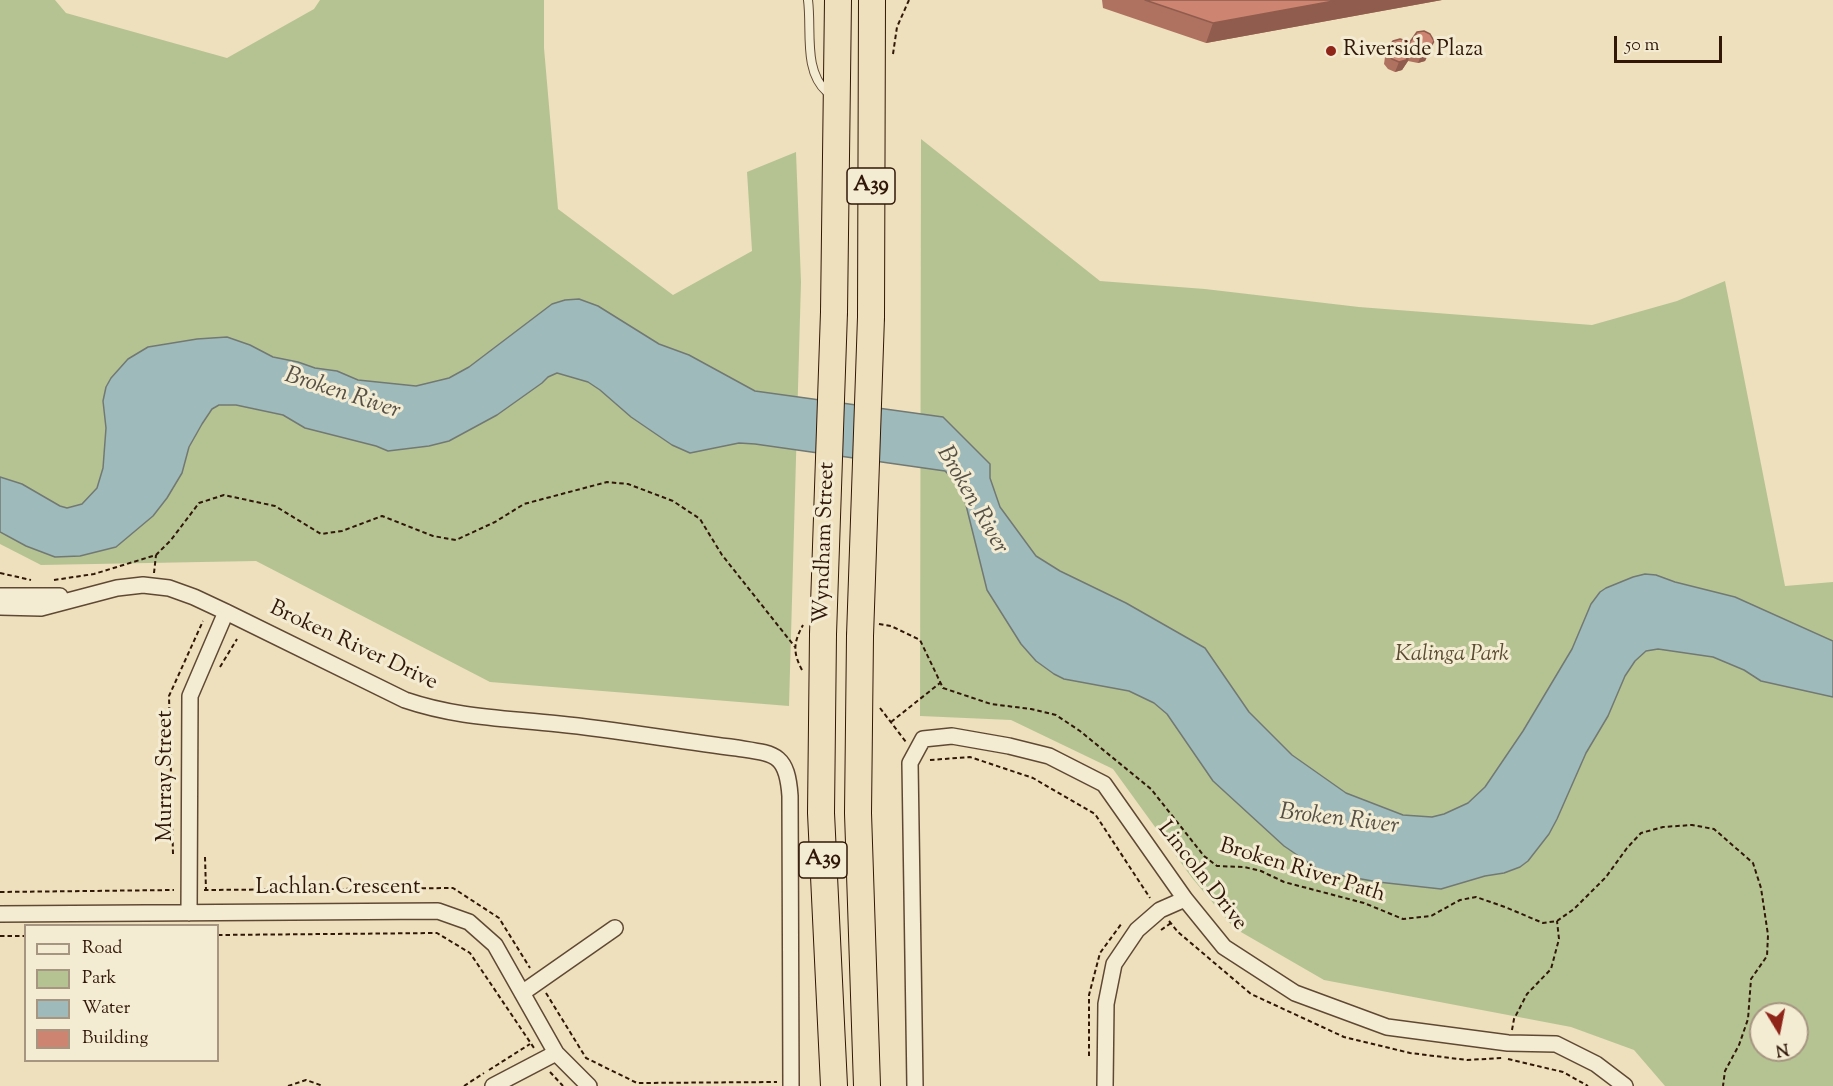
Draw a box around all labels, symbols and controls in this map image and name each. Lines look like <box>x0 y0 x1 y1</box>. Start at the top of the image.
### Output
scale bar <box>1617 24 1725 62</box>
text: 50 m <box>1625 33 1659 59</box>
place label: Riverside Plaza <box>1343 38 1483 64</box>
marker: Riverside Plaza <box>1324 44 1338 58</box>
road number: A39 <box>847 168 895 204</box>
water label: Broken River <box>281 363 403 427</box>
water label: Broken River <box>929 442 1013 560</box>
street label: Wyndham Street <box>810 462 842 624</box>
street label: Broken River Drive <box>265 596 441 698</box>
park label: Kalinga Park <box>1395 643 1509 669</box>
street label: Murray Street <box>154 710 180 842</box>
water label: Broken River <box>1278 799 1400 843</box>
street label: Lincoln Drive <box>1150 817 1252 937</box>
street label: Broken River Path <box>1216 834 1388 910</box>
road number: A39 <box>799 842 847 878</box>
street label: Lachlan Crescent <box>256 876 420 902</box>
legend <box>24 924 219 1062</box>
text: Road <box>82 936 122 962</box>
text: Park <box>82 966 116 992</box>
text: Water <box>82 996 130 1022</box>
north arrow <box>1749 1002 1809 1062</box>
text: Building <box>82 1026 148 1052</box>
text: N <box>1774 1036 1790 1061</box>

